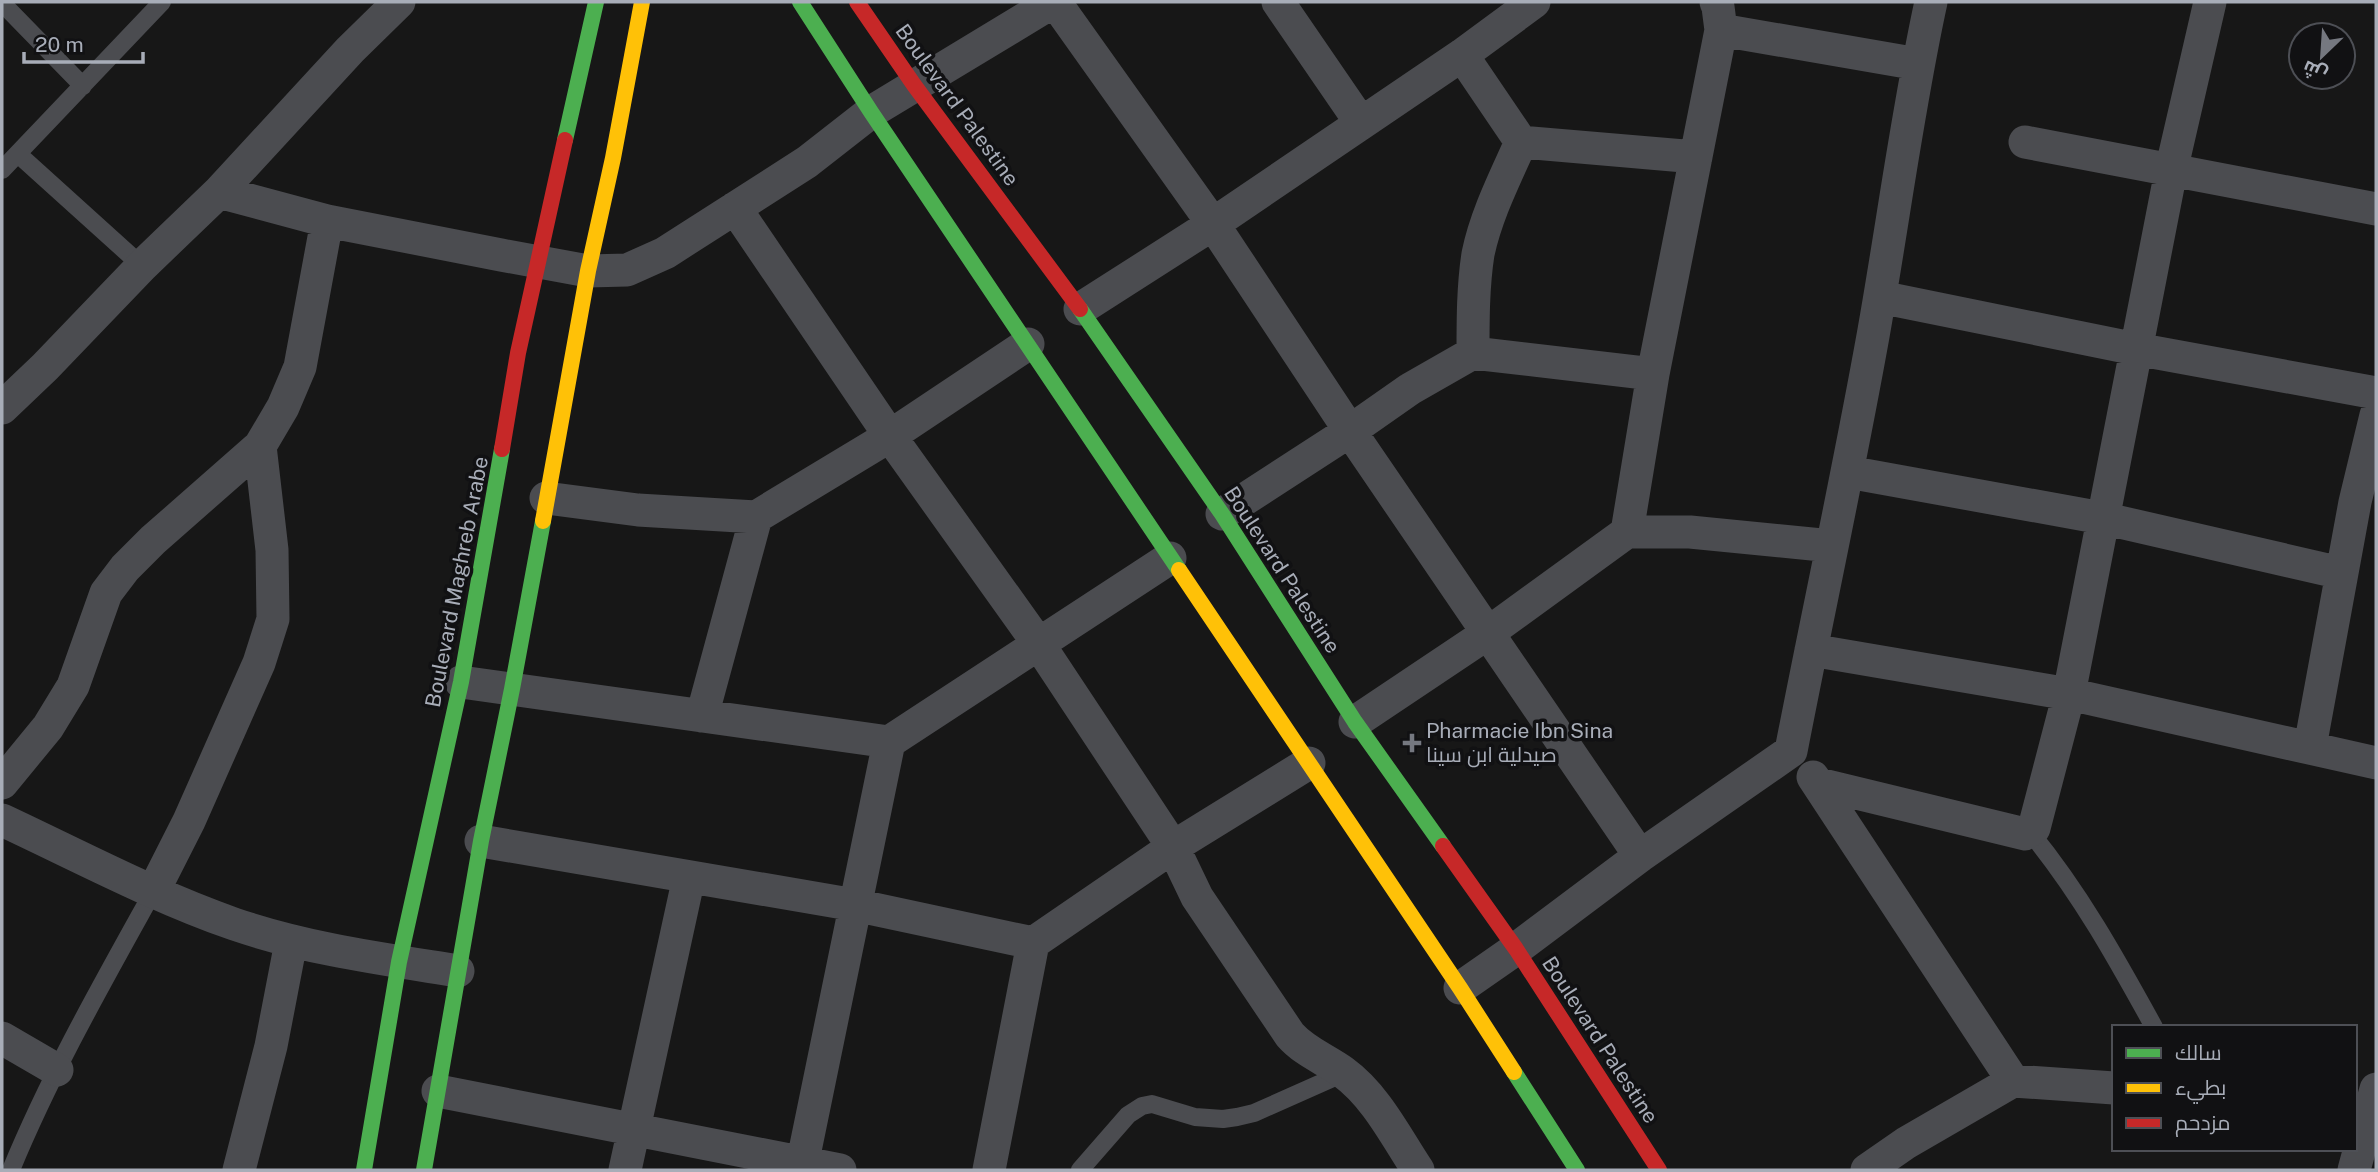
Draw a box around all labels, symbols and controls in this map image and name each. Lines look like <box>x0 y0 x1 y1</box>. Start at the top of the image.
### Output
street label: Boulevard Palestine <box>890 19 1024 190</box>
scale bar <box>24 21 144 65</box>
north arrow <box>2287 21 2357 91</box>
text: 20 m <box>35 32 84 57</box>
text: ش <box>2299 55 2331 87</box>
street label: Boulevard Maghreb Arabe <box>420 454 493 709</box>
street label: Boulevard Palestine <box>1219 482 1346 658</box>
place label: Pharmacie Ibn Sina صيدلية ابن سينا <box>1426 718 1613 768</box>
marker: Pharmacie Ibn Sina صيدلية ابن سينا <box>1404 735 1420 751</box>
street label: Boulevard Palestine <box>1537 952 1664 1128</box>
legend <box>2112 1025 2357 1151</box>
text: سالك <box>2175 1040 2222 1065</box>
text: بطيء <box>2175 1075 2226 1104</box>
text: مزدحم <box>2175 1110 2230 1137</box>

